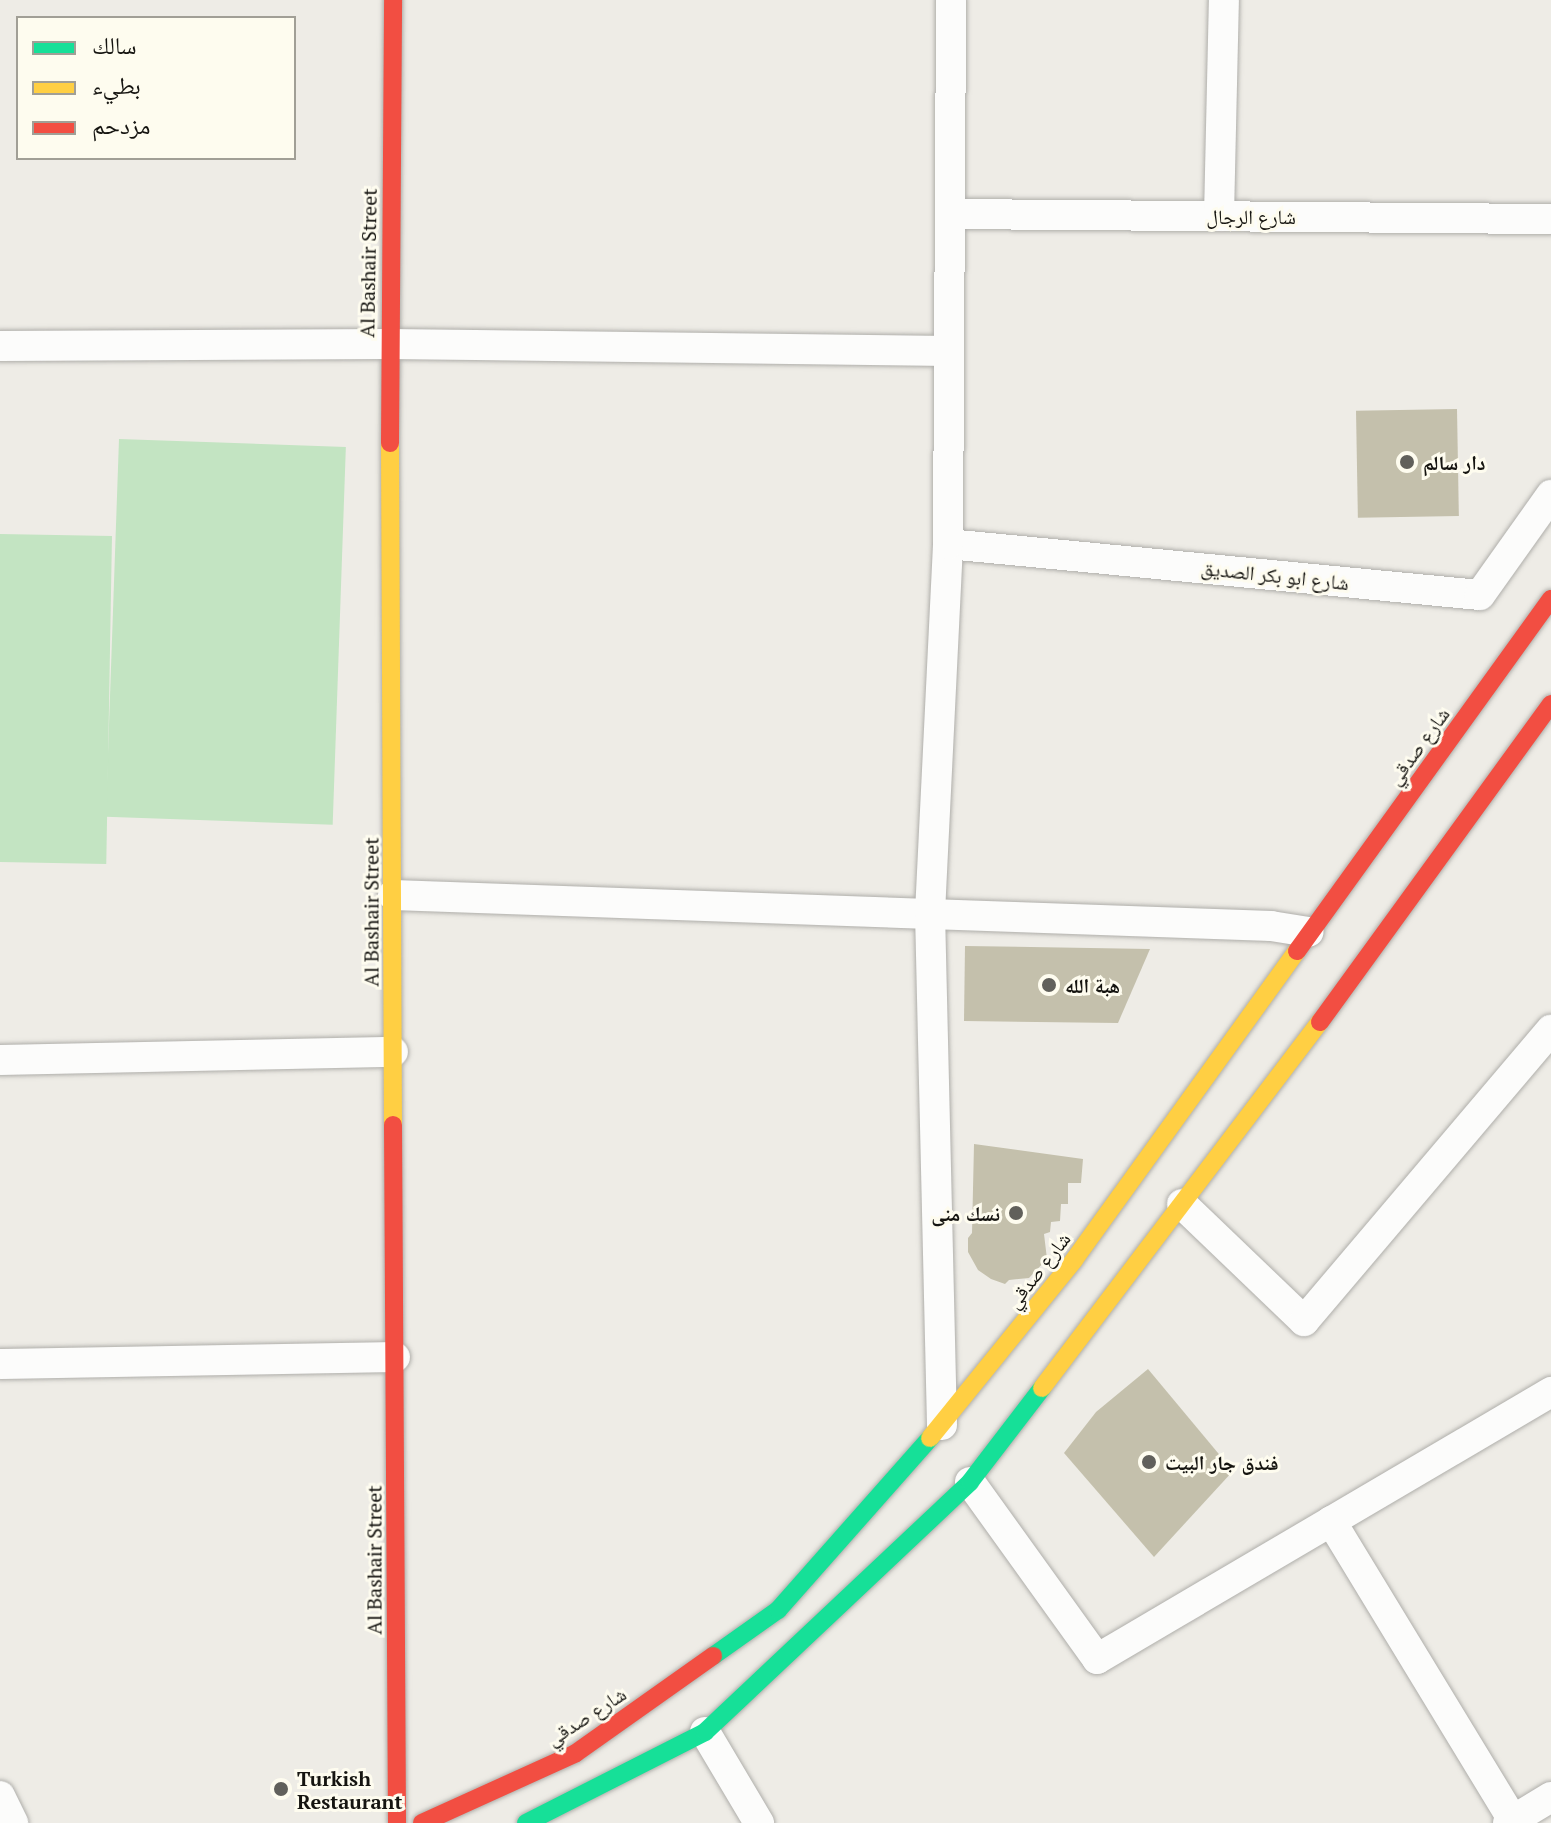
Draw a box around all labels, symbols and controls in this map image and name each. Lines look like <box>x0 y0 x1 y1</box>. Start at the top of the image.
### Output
legend <box>16 16 296 160</box>
text: سالك <box>92 29 137 61</box>
text: بطيء <box>92 69 141 101</box>
text: مزدحم <box>92 109 151 141</box>
street label: Al Bashair Street <box>355 188 381 338</box>
street label: شارع الرجال <box>1206 204 1296 228</box>
place label: دار سالم <box>1423 450 1486 474</box>
marker: دار سالم <box>1398 453 1416 471</box>
street label: شارع ابو بكر الصديق <box>1200 555 1350 595</box>
street label: شارع صدقي <box>1382 702 1454 790</box>
street label: Al Bashair Street <box>359 837 383 987</box>
place label: هبة الله <box>1065 973 1120 997</box>
marker: هبة الله <box>1040 976 1058 994</box>
place label: نسك منى <box>931 1201 1000 1225</box>
marker: نسك منى <box>1007 1204 1025 1222</box>
street label: شارع صدقي <box>1001 1227 1075 1313</box>
place label: فندق جار البيت <box>1165 1450 1279 1474</box>
marker: فندق جار البيت <box>1140 1453 1158 1471</box>
street label: Al Bashair Street <box>362 1485 386 1635</box>
street label: شارع صدقي <box>542 1681 630 1751</box>
place label: Turkish Restaurant <box>297 1766 402 1813</box>
marker: Turkish Restaurant <box>272 1780 290 1798</box>

